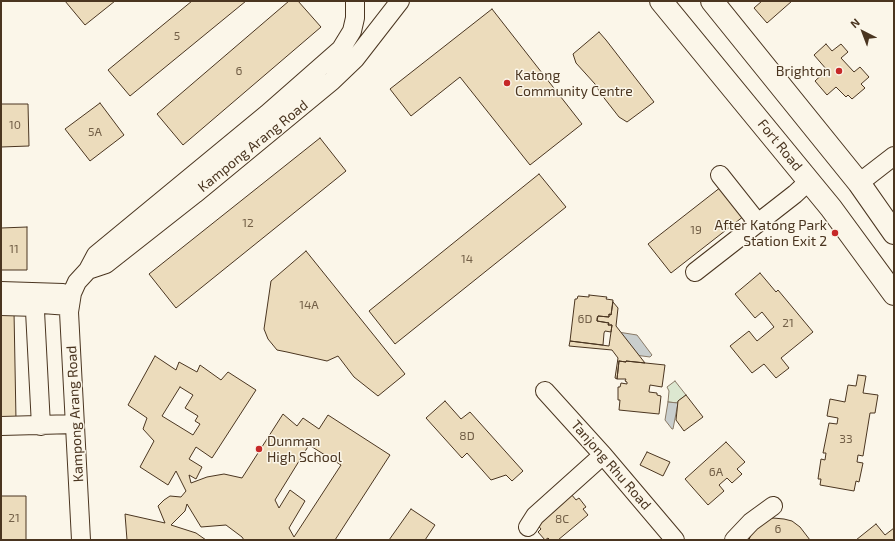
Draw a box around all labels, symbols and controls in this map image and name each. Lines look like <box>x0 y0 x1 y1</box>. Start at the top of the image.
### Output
north arrow <box>843 12 883 52</box>
text: N <box>847 15 862 30</box>
house number: 5 <box>174 29 180 43</box>
place label: Brighton <box>776 63 831 79</box>
house number: 6 <box>236 64 242 78</box>
marker: Brighton <box>834 66 844 76</box>
place label: Katong Community Centre <box>515 67 633 100</box>
marker: Katong Community Centre <box>502 78 512 88</box>
street label: Kampong Arang Road <box>195 96 311 196</box>
street label: Fort Road <box>754 116 806 174</box>
house number: 10 <box>9 118 21 132</box>
house number: 5A <box>88 125 102 139</box>
house number: 12 <box>242 216 254 230</box>
place label: After Katong Park Station Exit 2 <box>715 217 827 250</box>
house number: 19 <box>690 223 702 237</box>
marker: After Katong Park Station Exit 2 <box>830 228 840 238</box>
house number: 11 <box>9 242 19 256</box>
house number: 14 <box>461 252 473 266</box>
house number: 14A <box>299 298 319 312</box>
house number: 6D <box>578 312 592 326</box>
house number: 21 <box>782 316 794 330</box>
street label: Kampong Arang Road <box>63 345 87 483</box>
street label: Tanjong Rhu Road <box>567 417 655 513</box>
house number: 8D <box>459 429 475 443</box>
house number: 33 <box>839 432 853 446</box>
place label: Dunman High School <box>267 433 342 466</box>
marker: Dunman High School <box>254 444 264 454</box>
house number: 6A <box>709 465 723 479</box>
house number: 21 <box>8 511 20 525</box>
house number: 8C <box>555 512 569 526</box>
house number: 6 <box>775 522 781 536</box>

